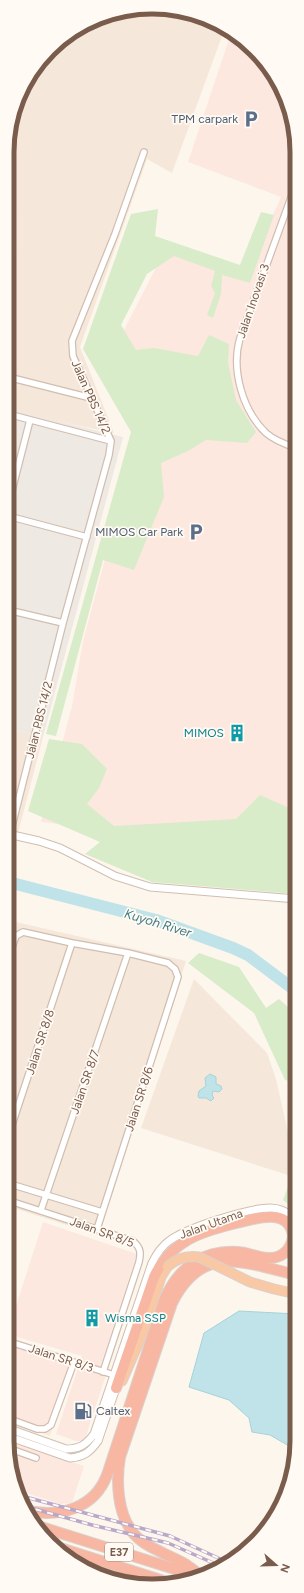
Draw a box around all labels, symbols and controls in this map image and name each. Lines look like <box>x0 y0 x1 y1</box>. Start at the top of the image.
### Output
parking icon: TPM carpark <box>241 109 261 129</box>
place label: TPM carpark <box>172 112 238 126</box>
street label: Jalan Inovasi 3 <box>234 262 272 340</box>
street label: Jalan PBS 14/2 <box>69 358 113 436</box>
parking icon: MIMOS Car Park <box>186 522 206 542</box>
place label: MIMOS Car Park <box>95 525 183 539</box>
street label: Jalan PBS 14/2 <box>23 680 55 760</box>
building icon: MIMOS <box>227 723 247 743</box>
place label: MIMOS <box>184 726 224 740</box>
water label: Kuyoh River <box>123 906 194 940</box>
street label: Jalan SR 8/8 <box>23 1008 57 1076</box>
street label: Jalan SR 8/7 <box>67 1048 103 1116</box>
street label: Jalan SR 8/6 <box>122 1065 156 1133</box>
street label: Jalan Utama <box>178 1206 244 1242</box>
street label: Jalan SR 8/5 <box>68 1214 136 1250</box>
building icon: Wisma SSP <box>82 1308 102 1328</box>
place label: Wisma SSP <box>105 1311 166 1325</box>
street label: Jalan SR 8/3 <box>27 1341 95 1375</box>
fuel station icon: Caltex <box>73 1401 93 1421</box>
place label: Caltex <box>96 1404 130 1418</box>
road number: E37 <box>105 1543 133 1561</box>
north arrow <box>256 1545 296 1585</box>
text: N <box>277 1562 292 1574</box>

